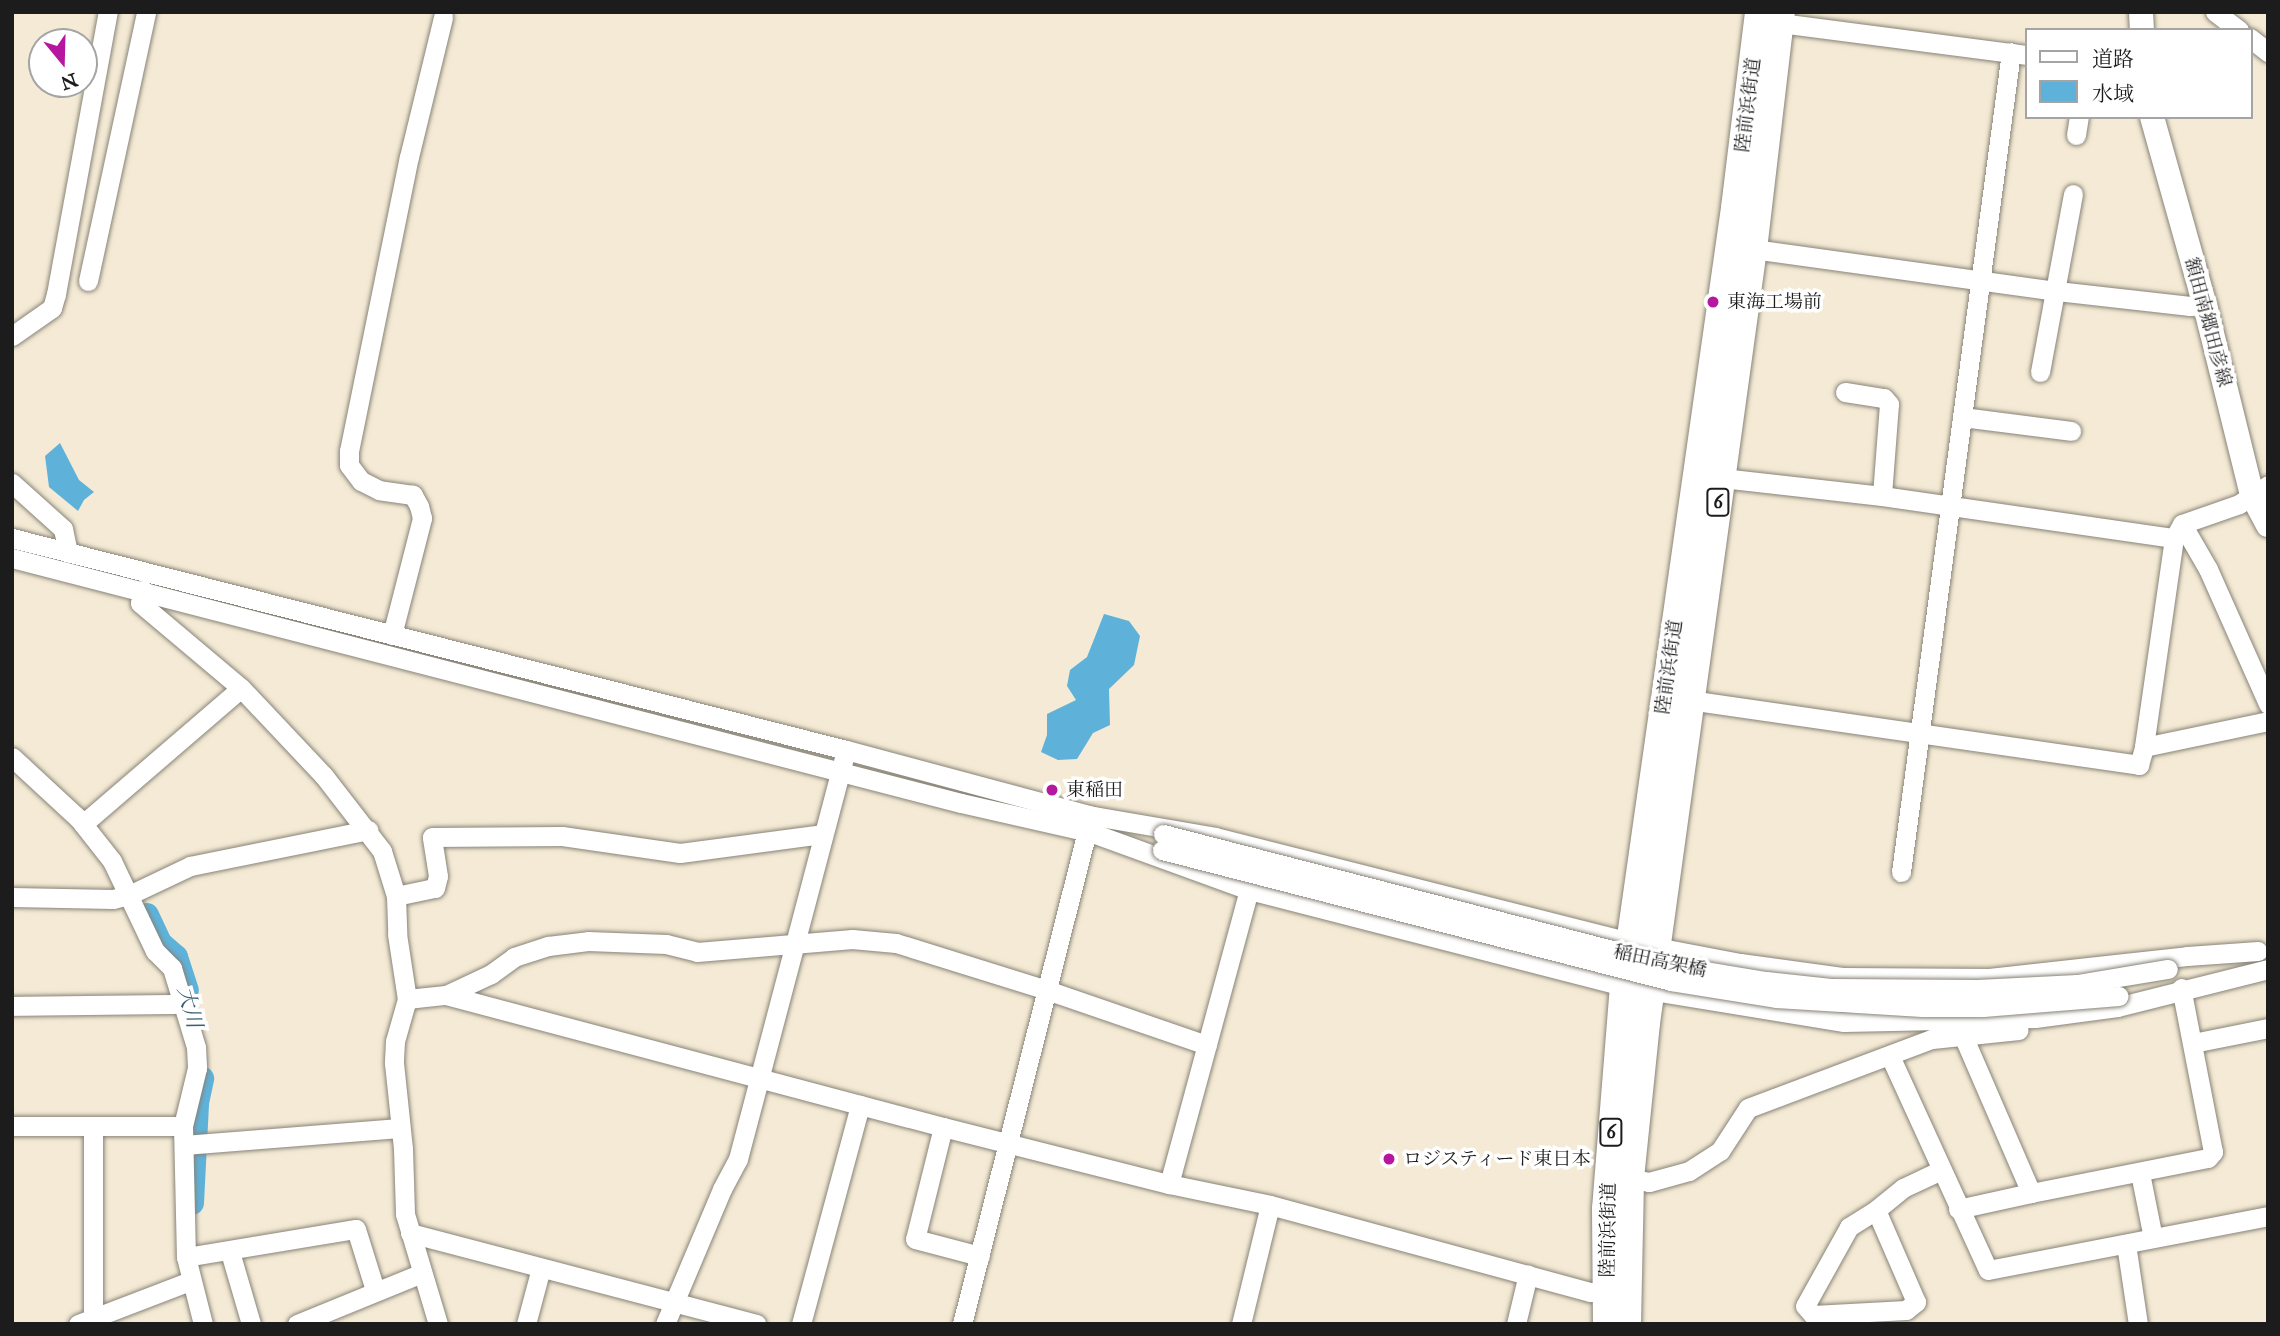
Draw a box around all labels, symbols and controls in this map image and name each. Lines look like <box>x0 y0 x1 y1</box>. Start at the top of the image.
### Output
north arrow <box>28 28 98 98</box>
legend <box>2024 28 2252 119</box>
text: 道路 <box>2092 46 2134 72</box>
street label: 陸前浜街道 <box>1731 56 1765 154</box>
text: N <box>58 68 81 95</box>
text: 水域 <box>2092 81 2134 107</box>
street label: 額田南郷田彦線 <box>2180 255 2236 389</box>
place label: 東海工場前 <box>1727 291 1822 313</box>
marker: 東海工場前 <box>1705 294 1721 310</box>
road number: 6 <box>1706 488 1730 516</box>
street label: 陸前浜街道 <box>1651 618 1687 716</box>
place label: 東稲田 <box>1066 779 1123 801</box>
marker: 東稲田 <box>1044 782 1060 798</box>
street label: 稲田高架橋 <box>1611 940 1709 982</box>
water label: 大川 <box>172 983 208 1031</box>
road number: 6 <box>1599 1118 1623 1147</box>
place label: ロジスティード東日本 <box>1403 1148 1593 1170</box>
marker: ロジスティード東日本 <box>1381 1151 1397 1167</box>
street label: 陸前浜街道 <box>1596 1182 1620 1278</box>

